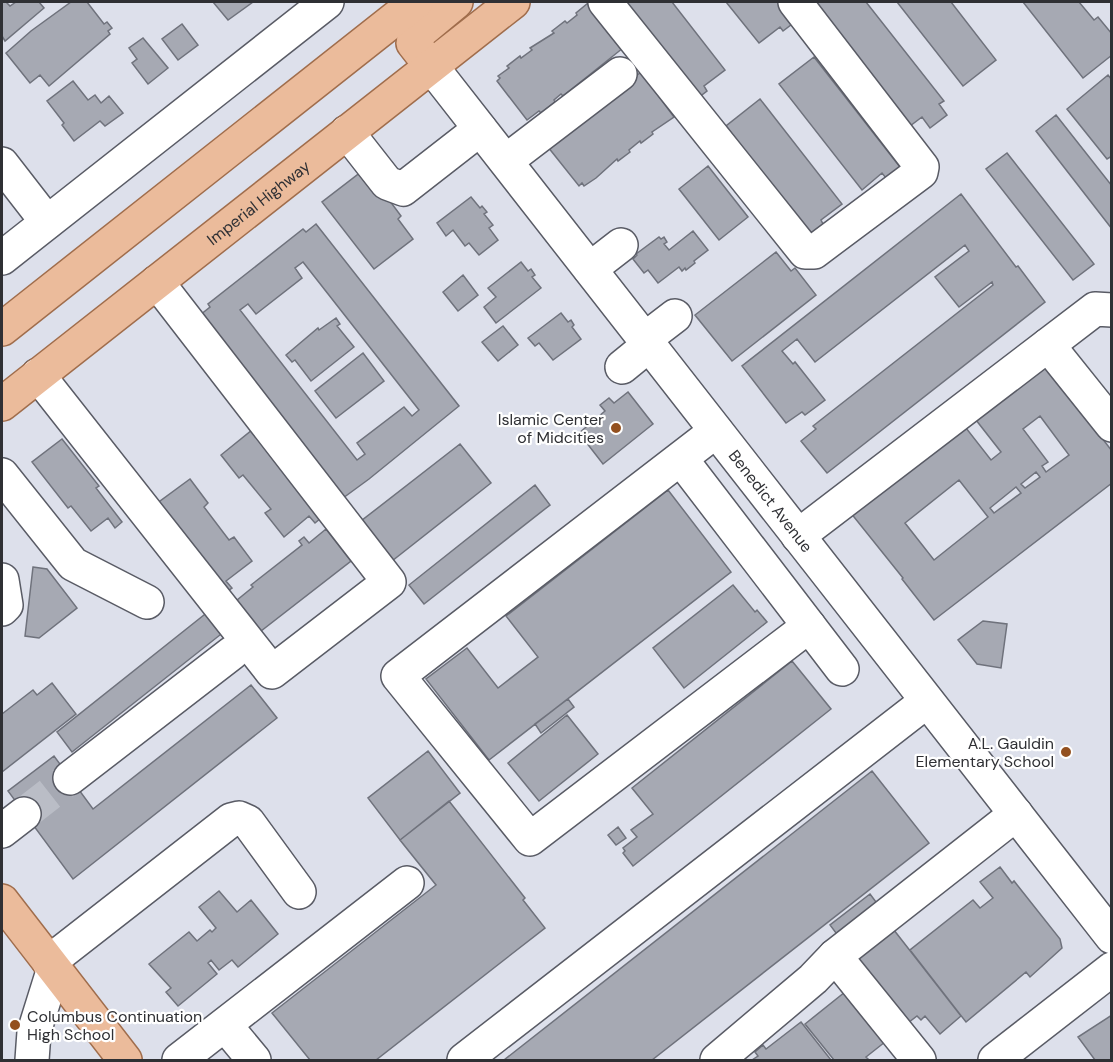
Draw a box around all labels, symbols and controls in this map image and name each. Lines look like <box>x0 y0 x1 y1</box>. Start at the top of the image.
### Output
street label: Imperial Highway <box>202 155 314 250</box>
place label: Islamic Center of Midcities <box>498 409 604 448</box>
marker: Islamic Center of Midcities <box>609 421 623 435</box>
street label: Benedict Avenue <box>724 445 818 556</box>
place label: A.L. Gauldin Elementary School <box>916 733 1054 772</box>
marker: A.L. Gauldin Elementary School <box>1059 745 1073 759</box>
place label: Columbus Continuation High School <box>27 1006 202 1045</box>
marker: Columbus Continuation High School <box>8 1018 22 1032</box>

